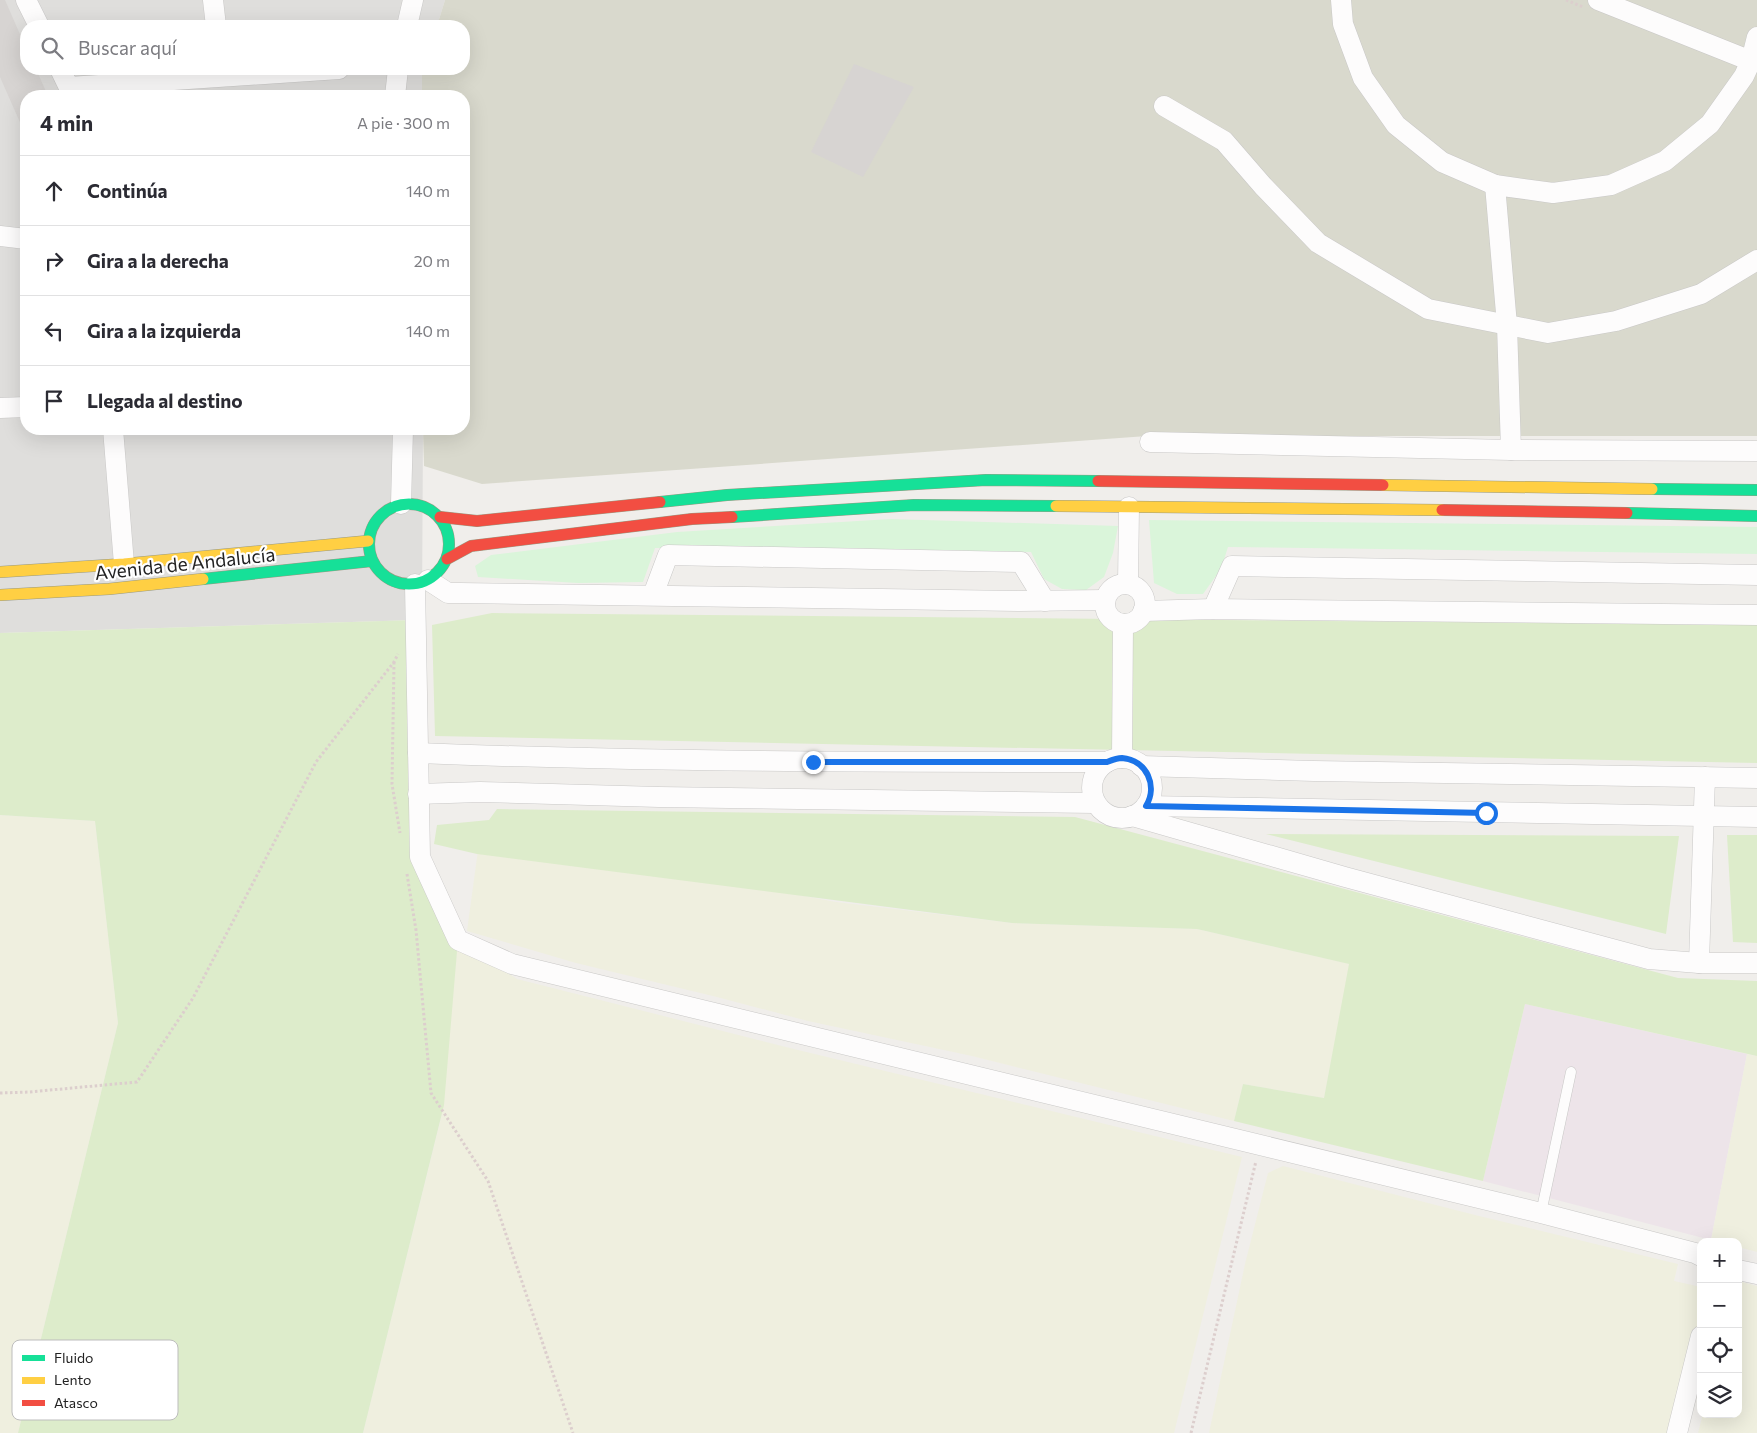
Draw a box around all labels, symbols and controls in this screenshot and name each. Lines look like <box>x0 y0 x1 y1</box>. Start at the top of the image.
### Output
search box <box>20 20 470 75</box>
icon: search <box>38 34 66 62</box>
text: Buscar aquí <box>78 36 177 59</box>
text: 4 min <box>40 110 93 135</box>
text: A pie · 300 m <box>357 113 450 132</box>
icon: ahead <box>40 177 68 205</box>
text: Continúa <box>87 179 168 202</box>
text: 140 m <box>406 181 450 200</box>
icon: right <box>40 247 68 275</box>
text: Gira a la derecha <box>87 249 229 272</box>
text: 20 m <box>414 251 450 270</box>
icon: left <box>40 317 68 345</box>
text: Gira a la izquierda <box>87 319 241 342</box>
text: 140 m <box>406 321 450 340</box>
icon: arrive <box>40 387 68 415</box>
text: Llegada al destino <box>87 389 243 412</box>
street label: Avenida de Andalucía <box>94 542 276 584</box>
route end <box>802 751 825 774</box>
route start <box>1475 802 1498 825</box>
map controls <box>1697 1238 1742 1418</box>
button: + <box>1697 1238 1742 1283</box>
button: − <box>1697 1283 1742 1328</box>
button: locate <box>1697 1328 1742 1373</box>
legend <box>12 1340 178 1420</box>
text: Fluido <box>54 1349 93 1366</box>
text: Lento <box>54 1371 91 1388</box>
button: layers <box>1697 1373 1742 1418</box>
text: Atasco <box>54 1394 98 1411</box>

